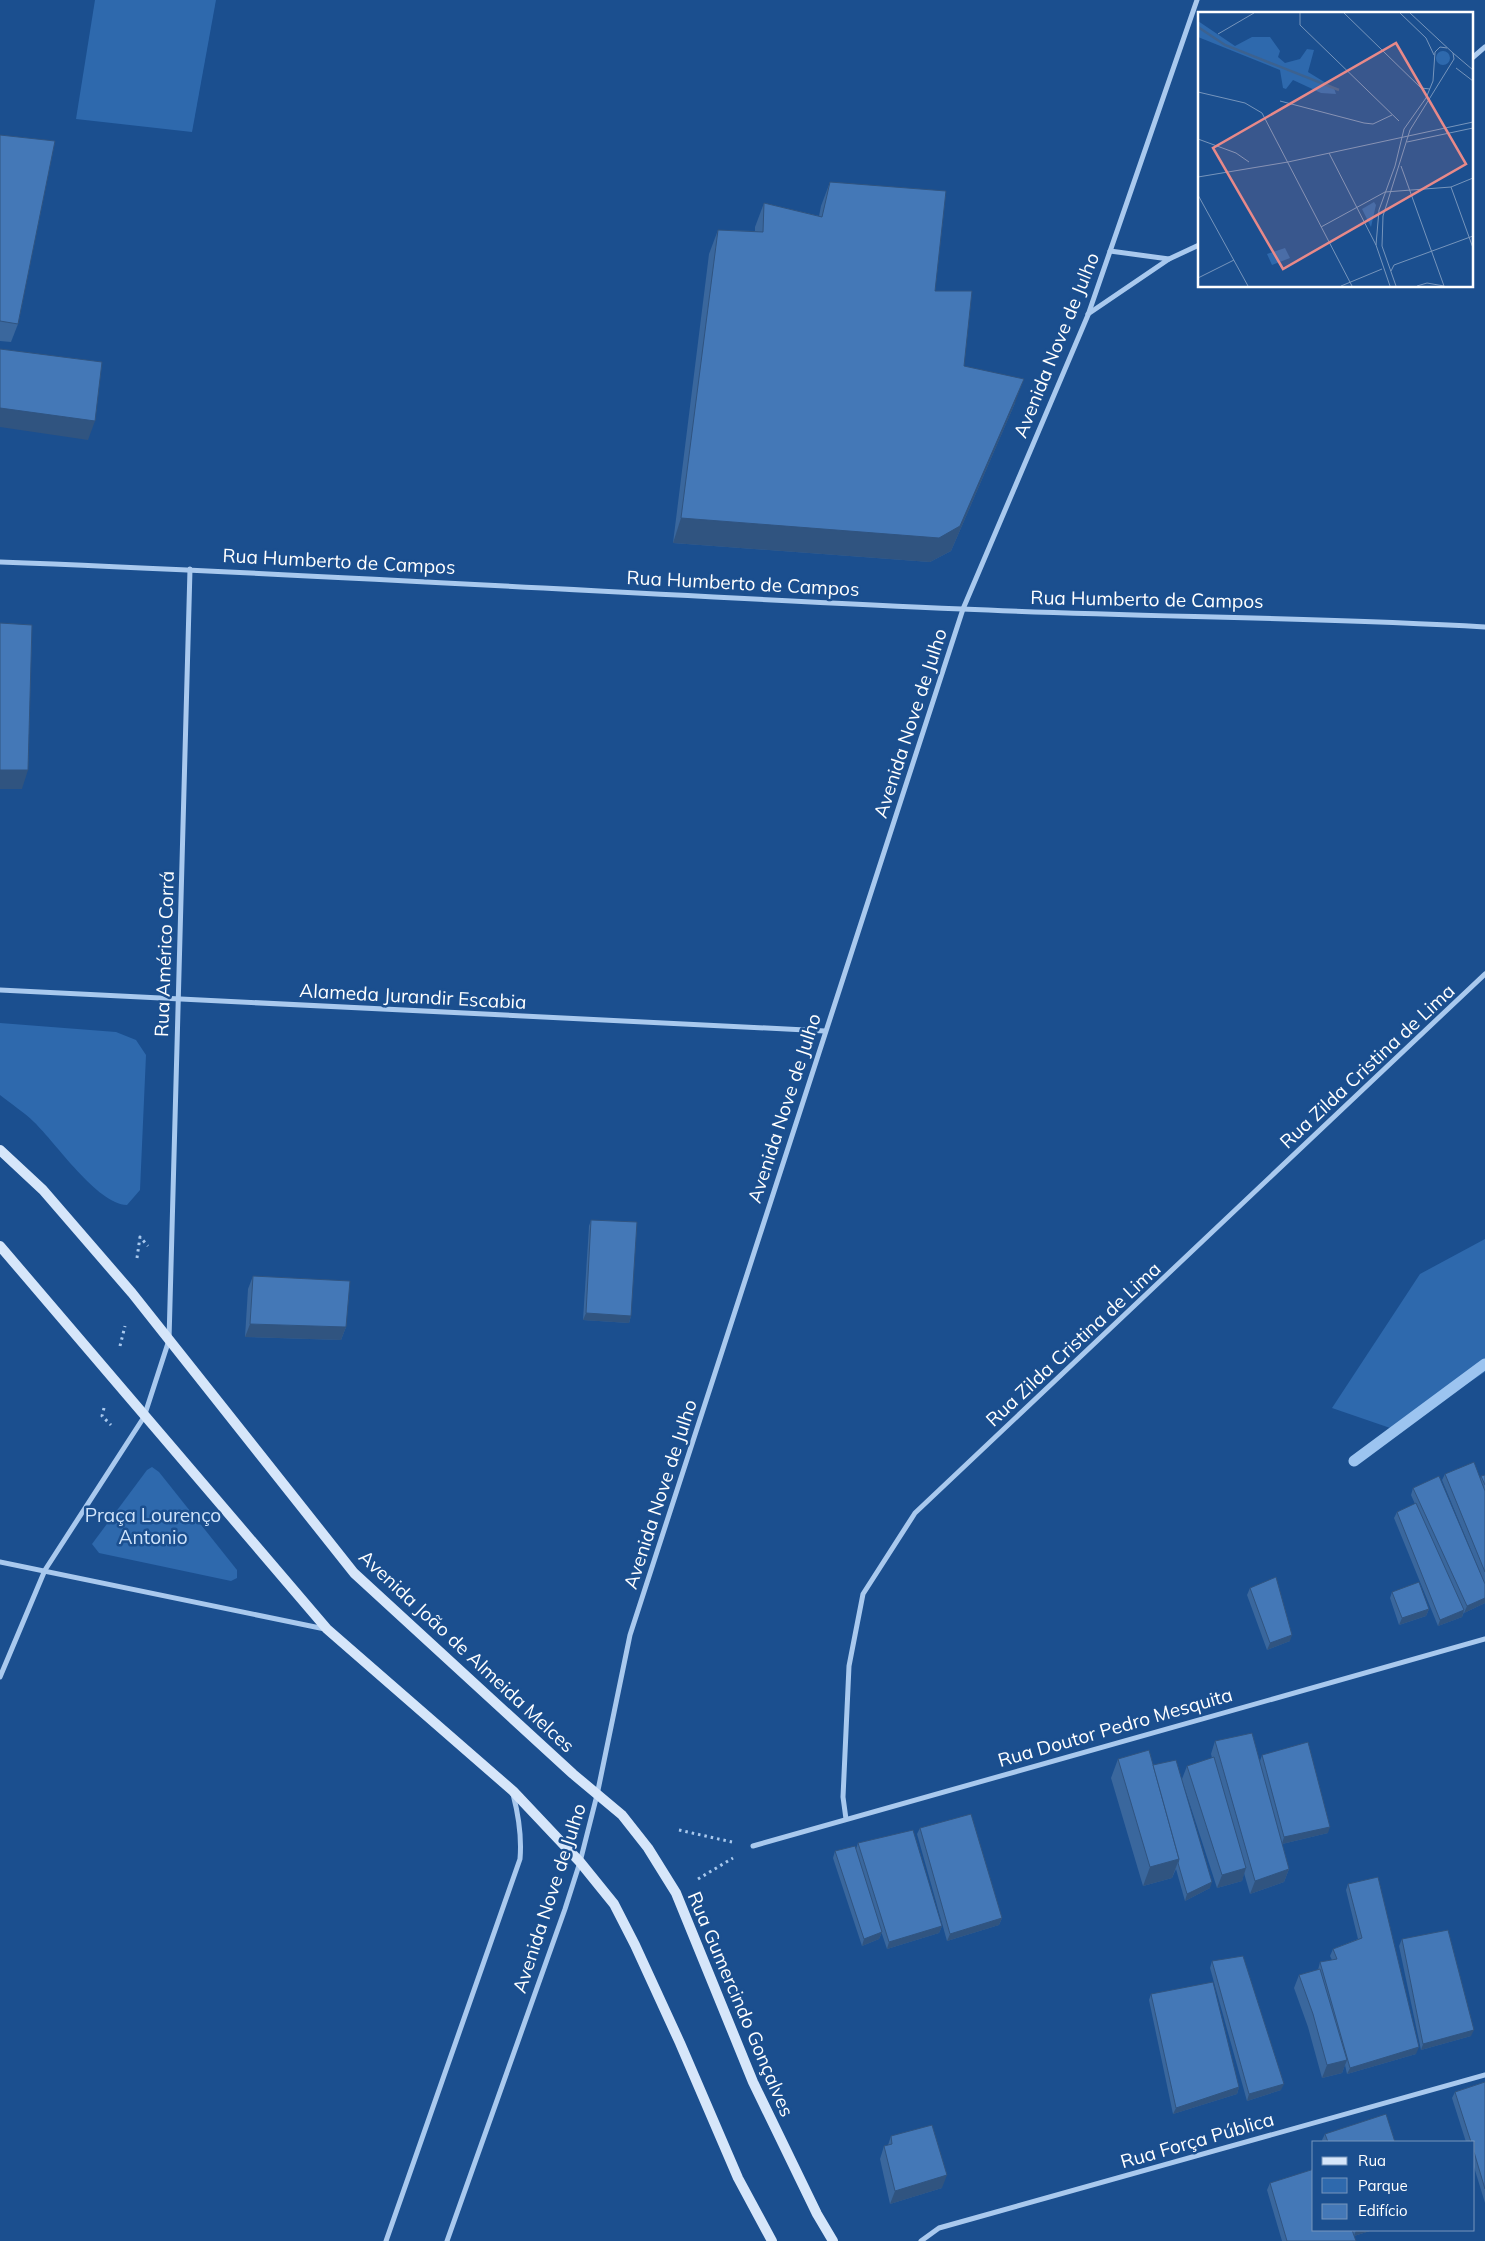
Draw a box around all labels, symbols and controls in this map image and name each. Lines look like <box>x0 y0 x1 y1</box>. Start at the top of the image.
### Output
inset map <box>1198 12 1472 288</box>
street label: Avenida Nove de Julho <box>1008 249 1104 441</box>
street label: Rua Humberto de Campos <box>222 543 456 579</box>
street label: Rua Humberto de Campos <box>626 565 860 601</box>
street label: Rua Humberto de Campos <box>1030 585 1264 613</box>
street label: Avenida Nove de Julho <box>868 625 952 821</box>
street label: Rua Américo Corrá <box>149 870 179 1038</box>
street label: Alameda Jurandir Escabia <box>299 978 527 1014</box>
street label: Rua Zilda Cristina de Lima <box>1274 979 1460 1153</box>
street label: Avenida Nove de Julho <box>742 1010 826 1206</box>
street label: Rua Zilda Cristina de Lima <box>980 1257 1166 1431</box>
street label: Avenida Nove de Julho <box>618 1396 702 1592</box>
park label: Praça Lourenço Antonio <box>85 1503 221 1549</box>
street label: Avenida João de Almeida Melces <box>354 1545 580 1757</box>
street label: Rua Doutor Pedro Mesquita <box>995 1682 1235 1772</box>
street label: Avenida Nove de Julho <box>507 1800 591 1996</box>
street label: Rua Gumercindo Gonçalves <box>683 1888 799 2120</box>
street label: Rua Força Pública <box>1118 2107 1276 2173</box>
legend <box>1312 2141 1475 2231</box>
text: Rua <box>1358 2151 1386 2170</box>
text: Parque <box>1358 2176 1408 2195</box>
text: Edifício <box>1358 2201 1408 2220</box>

